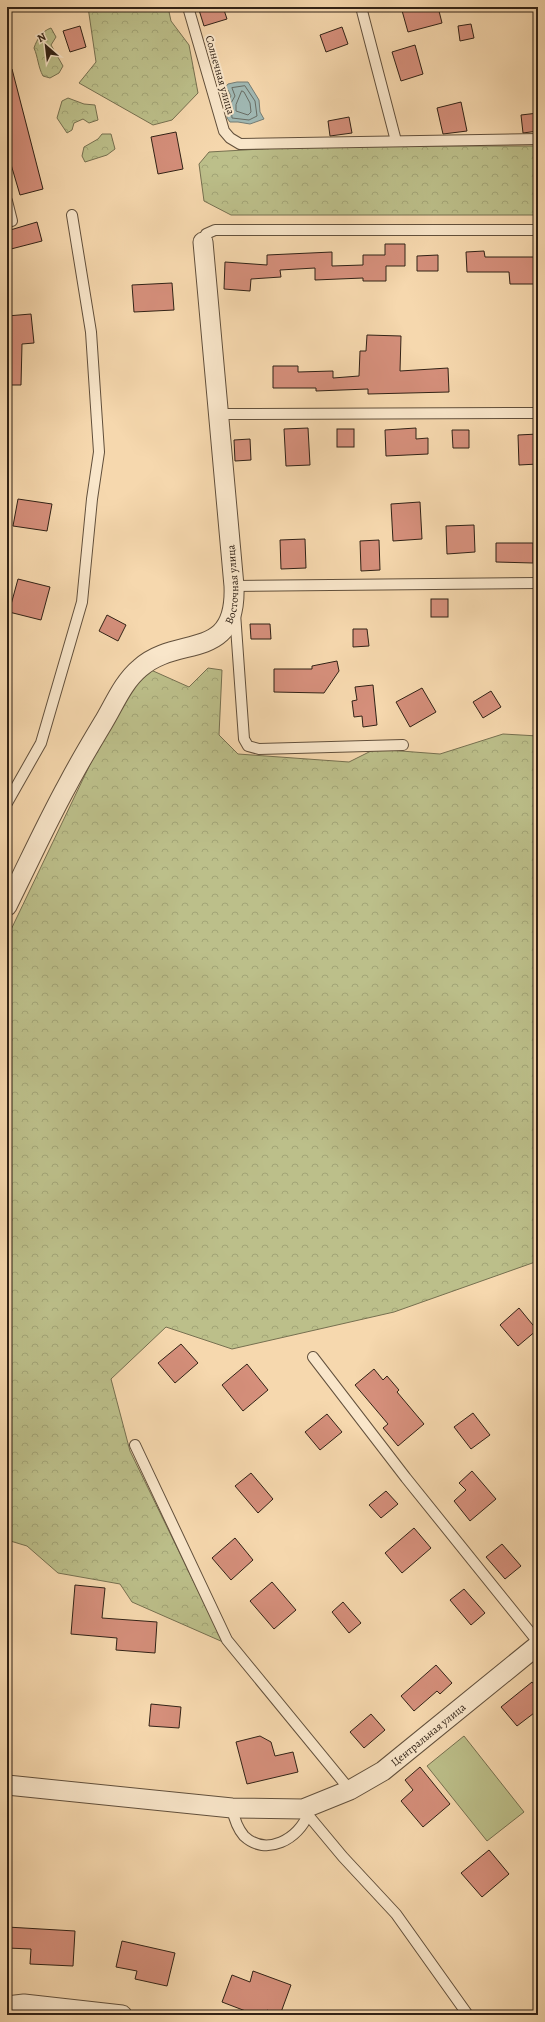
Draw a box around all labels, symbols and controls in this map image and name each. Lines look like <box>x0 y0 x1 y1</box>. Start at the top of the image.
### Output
north arrow <box>26 26 66 66</box>
text: N <box>34 29 49 46</box>
street label: Солнечная улица <box>202 34 239 117</box>
street label: Восточная улица <box>221 543 242 627</box>
street label: Центральная улица <box>387 1699 469 1769</box>

